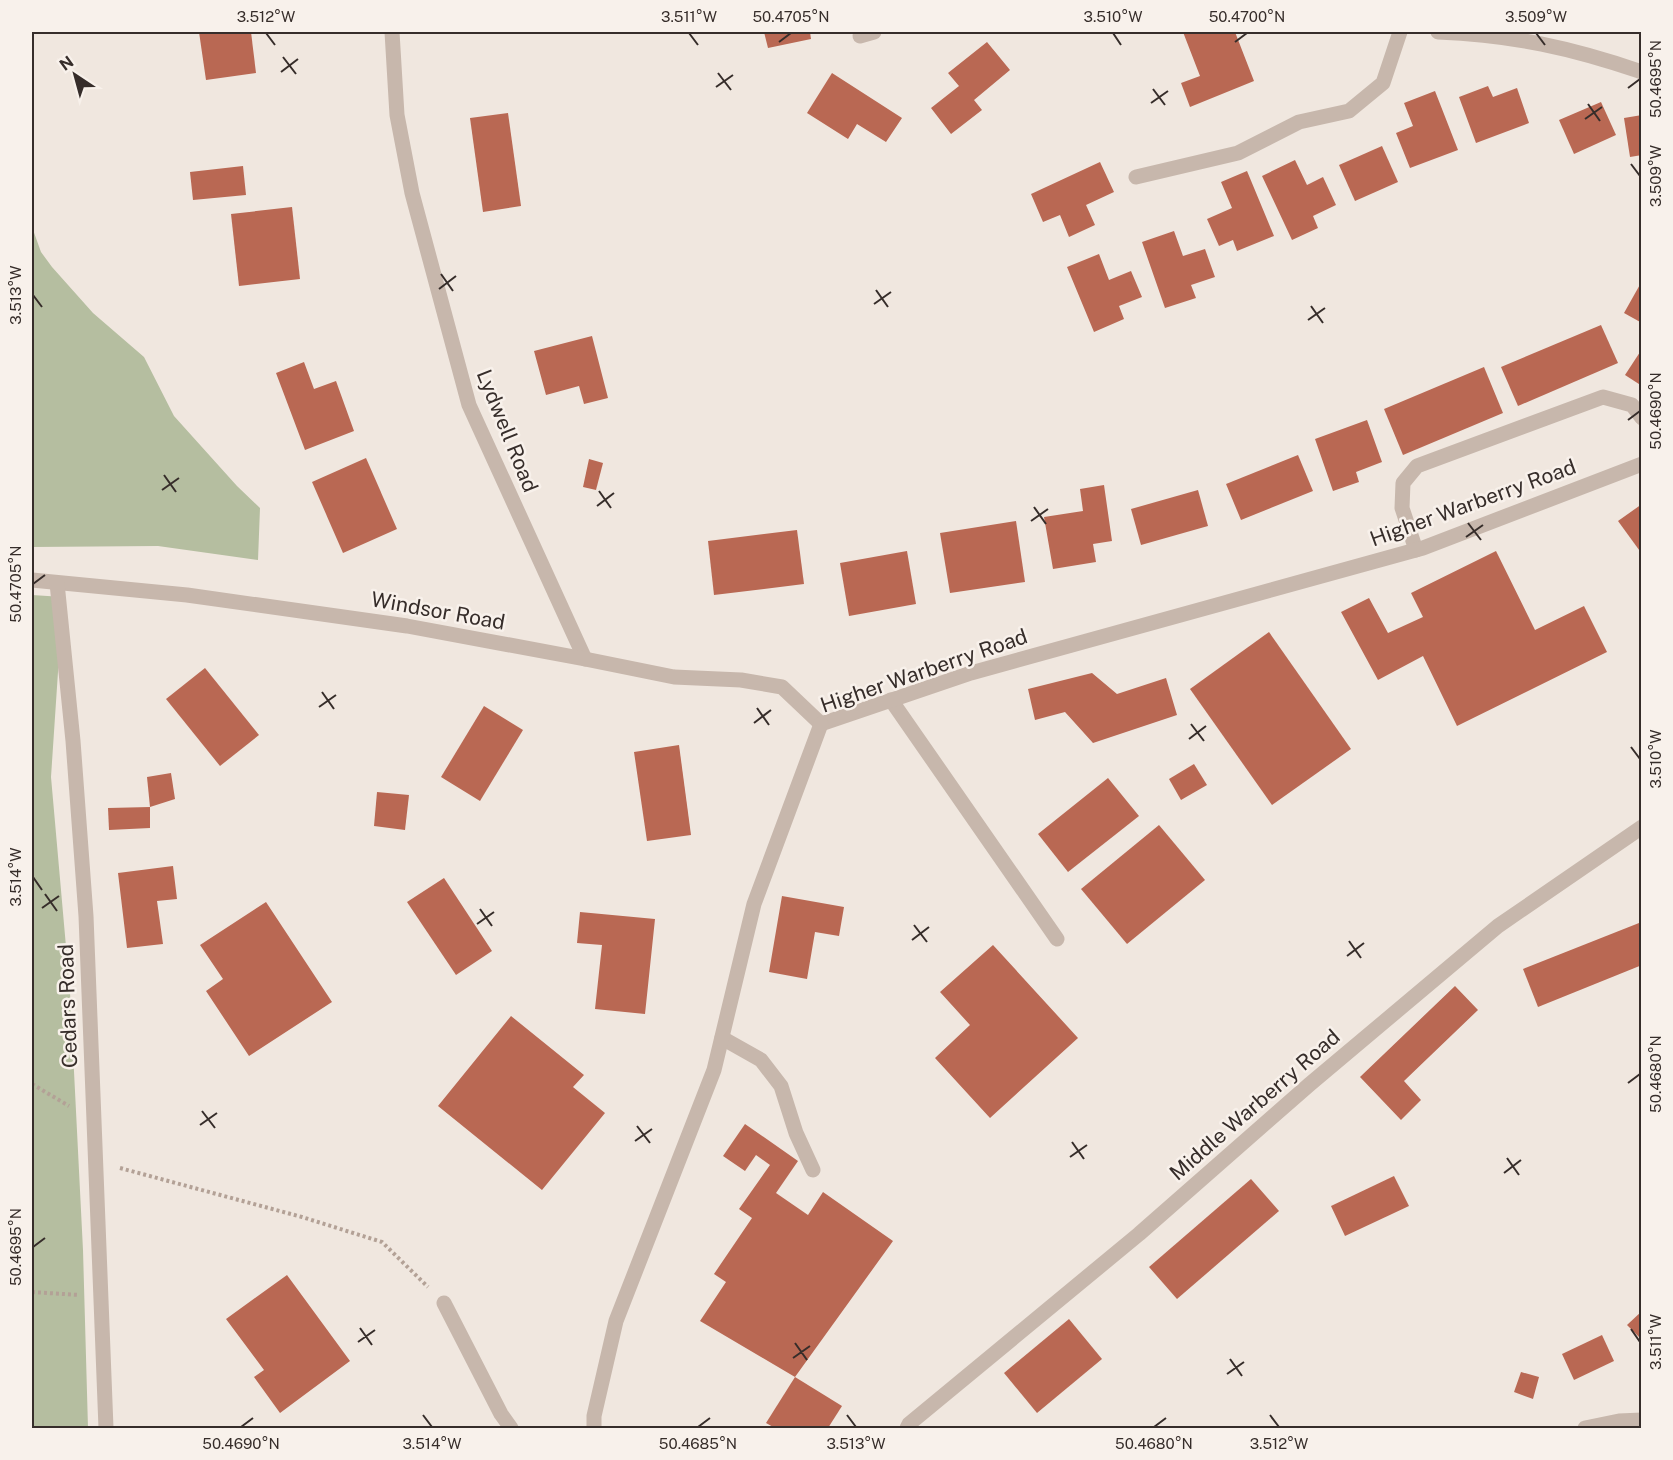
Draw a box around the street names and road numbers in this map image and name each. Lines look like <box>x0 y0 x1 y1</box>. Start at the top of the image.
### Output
street label: Lydwell Road <box>471 366 543 496</box>
street label: Higher Warberry Road <box>1366 454 1579 551</box>
street label: Windsor Road <box>369 586 507 635</box>
street label: Higher Warberry Road <box>817 623 1031 718</box>
street label: Cedars Road <box>53 944 82 1068</box>
street label: Middle Warberry Road <box>1164 1024 1345 1185</box>

